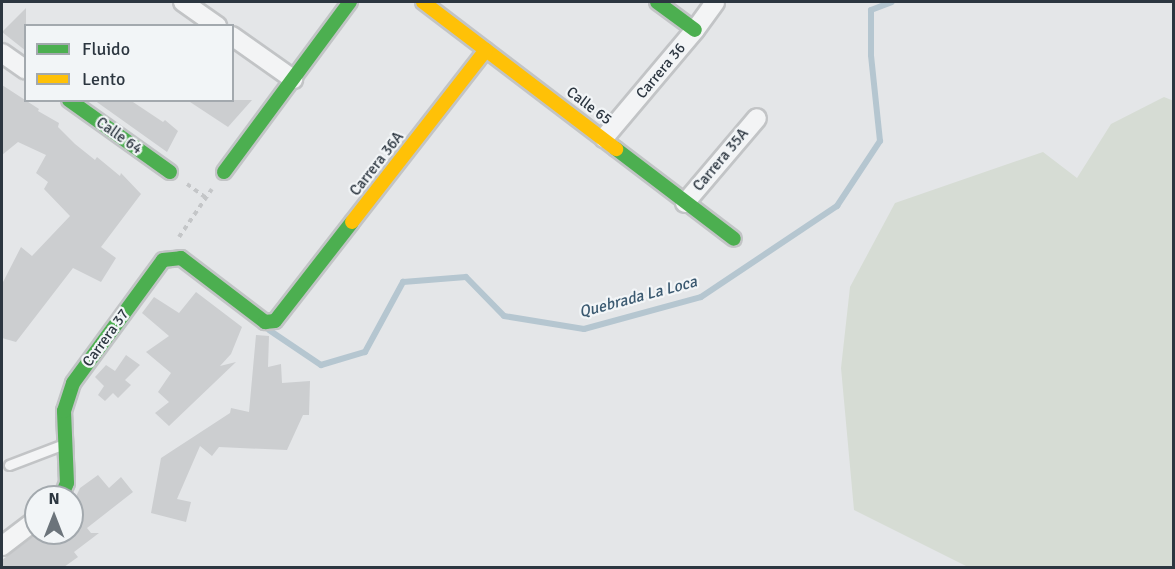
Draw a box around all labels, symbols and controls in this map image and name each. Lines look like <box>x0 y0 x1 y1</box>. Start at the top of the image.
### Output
legend <box>24 24 234 102</box>
text: Fluido <box>82 38 130 60</box>
street label: Carrera 36 <box>632 39 690 103</box>
text: Lento <box>82 68 125 90</box>
street label: Calle 65 <box>563 83 615 129</box>
street label: Calle 64 <box>93 114 145 158</box>
street label: Carrera 35A <box>690 125 752 195</box>
street label: Carrera 36A <box>346 128 408 200</box>
water label: Quebrada La Loca <box>577 272 699 322</box>
street label: Carrera 37 <box>79 305 133 371</box>
north arrow <box>24 485 84 545</box>
text: N <box>48 489 60 509</box>

